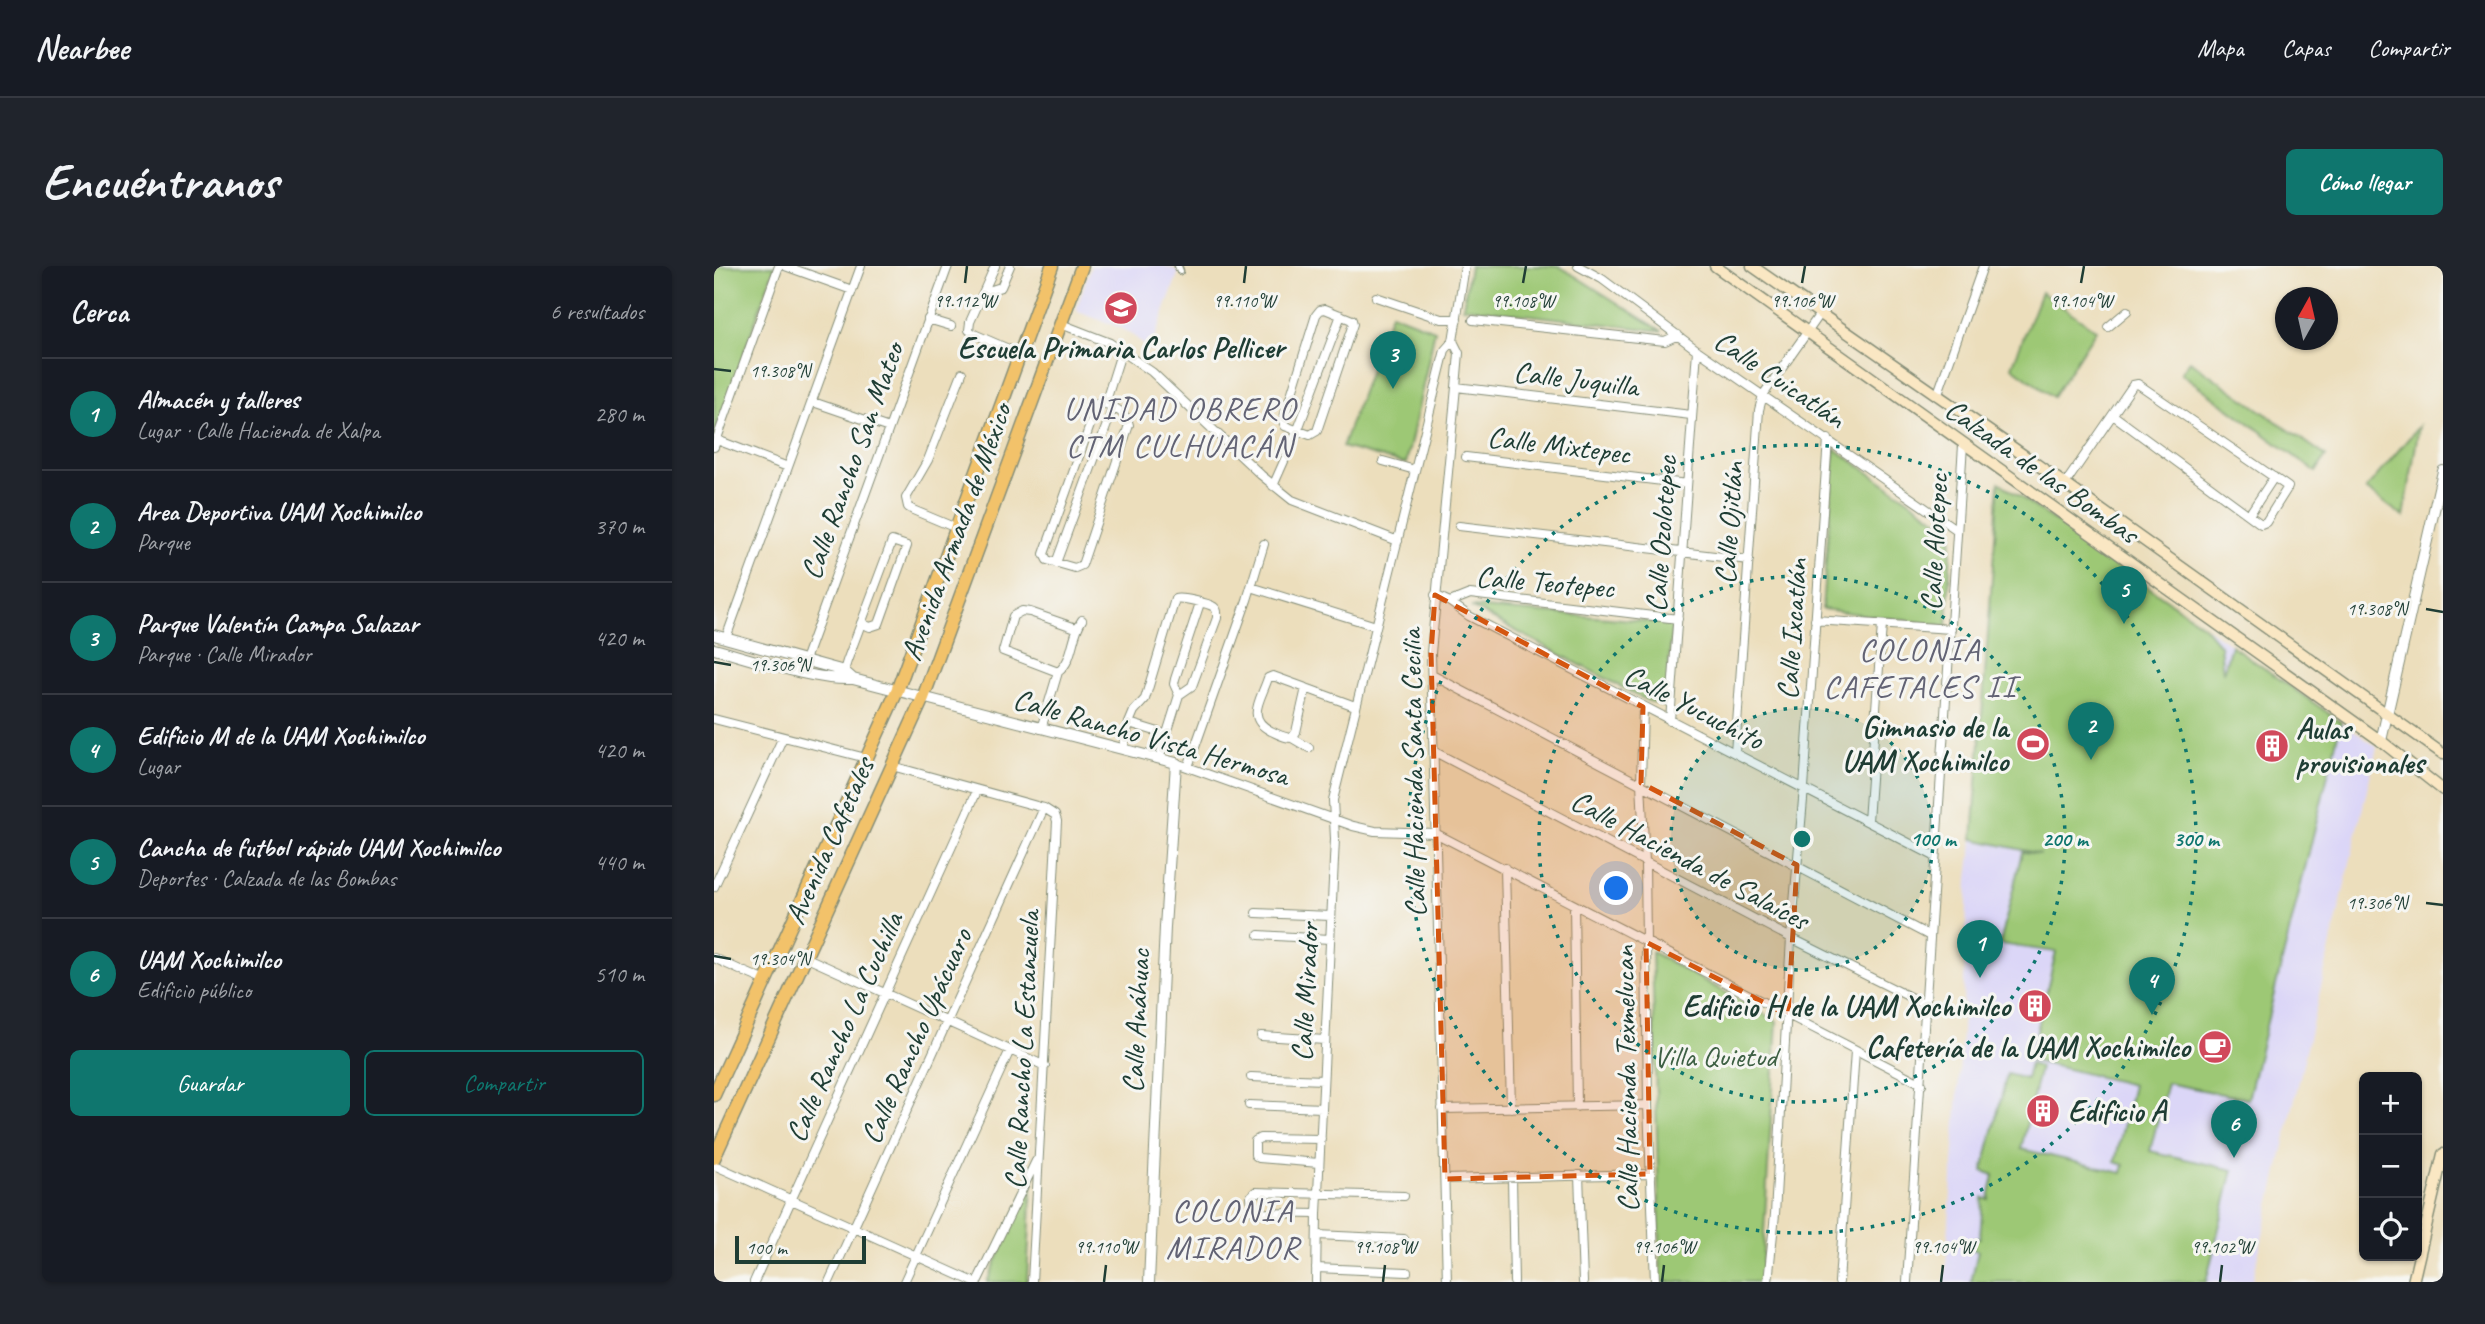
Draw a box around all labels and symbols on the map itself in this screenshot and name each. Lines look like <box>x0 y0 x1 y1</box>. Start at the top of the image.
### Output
north arrow <box>2275 287 2338 350</box>
school or university icon: Escuela Primaria Carlos Pellicer <box>1102 289 1140 327</box>
text: 99.112°W <box>934 290 999 312</box>
text: 99.110°W <box>1213 290 1278 312</box>
text: 99.108°W <box>1492 290 1557 312</box>
text: 99.106°W <box>1771 290 1836 312</box>
text: 99.104°W <box>2050 290 2115 312</box>
street label: Calle Cuicatlán <box>1707 321 1854 438</box>
place label: Escuela Primaria Carlos Pellicer <box>958 329 1287 367</box>
pin: 3 <box>1370 331 1416 389</box>
street label: Calle Rancho San Mateo <box>792 334 914 584</box>
street label: Calle Juquilla <box>1512 353 1643 406</box>
text: 19.308°N <box>750 360 813 382</box>
district label: UNIDAD OBRERO CTM CULHUACÁN <box>1063 388 1298 466</box>
street label: Calzada de las Bombas <box>1938 390 2149 554</box>
street label: Avenida Armada de México <box>892 395 1021 666</box>
street label: Calle Mixtepec <box>1485 417 1634 473</box>
street label: Calle Ozolotepec <box>1637 453 1686 613</box>
street label: Calle Ojitlán <box>1706 459 1752 585</box>
street label: Calle Alotepec <box>1911 472 1957 611</box>
street label: Calle Ixcatlán <box>1768 556 1816 701</box>
street label: Calle Teotepec <box>1474 557 1617 607</box>
pin: 5 <box>2101 566 2147 624</box>
text: 19.308°N <box>2347 598 2410 620</box>
street label: Calle Hacienda Santa Cecilia <box>1391 626 1435 918</box>
district label: COLONIA CAFETALES II <box>1824 629 2022 707</box>
text: 19.306°N <box>750 654 813 676</box>
street label: Calle Yucuchito <box>1618 656 1771 759</box>
street label: Calle Rancho Vista Hermosa <box>1009 679 1296 795</box>
pin: 2 <box>2068 702 2114 760</box>
place label: Gimnasio de la UAM Xochimilco <box>1842 708 2010 780</box>
place label: Aulas provisionales <box>2296 710 2427 782</box>
sports icon: Gimnasio de la UAM Xochimilco <box>2014 725 2052 763</box>
building icon: Aulas provisionales <box>2253 727 2291 765</box>
street label: Avenida Cafetales <box>775 749 884 930</box>
street label: Calle Hacienda de Salaíces <box>1565 781 1818 940</box>
text: 100 m <box>1910 826 1958 852</box>
text: 200 m <box>2042 826 2090 852</box>
text: 300 m <box>2173 826 2221 852</box>
centre of rings <box>1790 827 1814 851</box>
your location <box>1599 871 1633 905</box>
text: 19.306°N <box>2347 892 2410 914</box>
street label: Calle Rancho La Cuchilla <box>776 905 912 1148</box>
street label: Calle Rancho La Estanzuela <box>996 907 1048 1190</box>
street label: Calle Mirador <box>1282 920 1328 1062</box>
pin: 1 <box>1957 920 2003 978</box>
street label: Calle Rancho Upácuaro <box>852 921 981 1149</box>
street label: Calle Hacienda Texmelucan <box>1605 944 1647 1213</box>
street label: Calle Anáhuac <box>1113 947 1159 1094</box>
text: 19.304°N <box>750 948 813 970</box>
pin: 4 <box>2129 957 2175 1015</box>
place label: Edificio H de la UAM Xochimilco <box>1683 987 2012 1025</box>
building icon: Edificio H de la UAM Xochimilco <box>2016 987 2054 1025</box>
place label: Cafetería de la UAM Xochimilco <box>1866 1028 2192 1066</box>
cafe icon: Cafetería de la UAM Xochimilco <box>2196 1028 2234 1066</box>
park label: Villa Quietud <box>1653 1037 1781 1075</box>
building icon: Edificio A <box>2024 1092 2062 1130</box>
place label: Edificio A <box>2068 1092 2169 1130</box>
pin: 6 <box>2211 1100 2257 1158</box>
district label: COLONIA MIRADOR <box>1166 1190 1302 1268</box>
scale bar <box>735 1233 866 1265</box>
text: 99.110°W <box>1075 1236 1140 1258</box>
text: 99.108°W <box>1354 1236 1419 1258</box>
text: 99.106°W <box>1633 1236 1698 1258</box>
text: 99.104°W <box>1912 1236 1977 1258</box>
text: 99.102°W <box>2191 1236 2256 1258</box>

